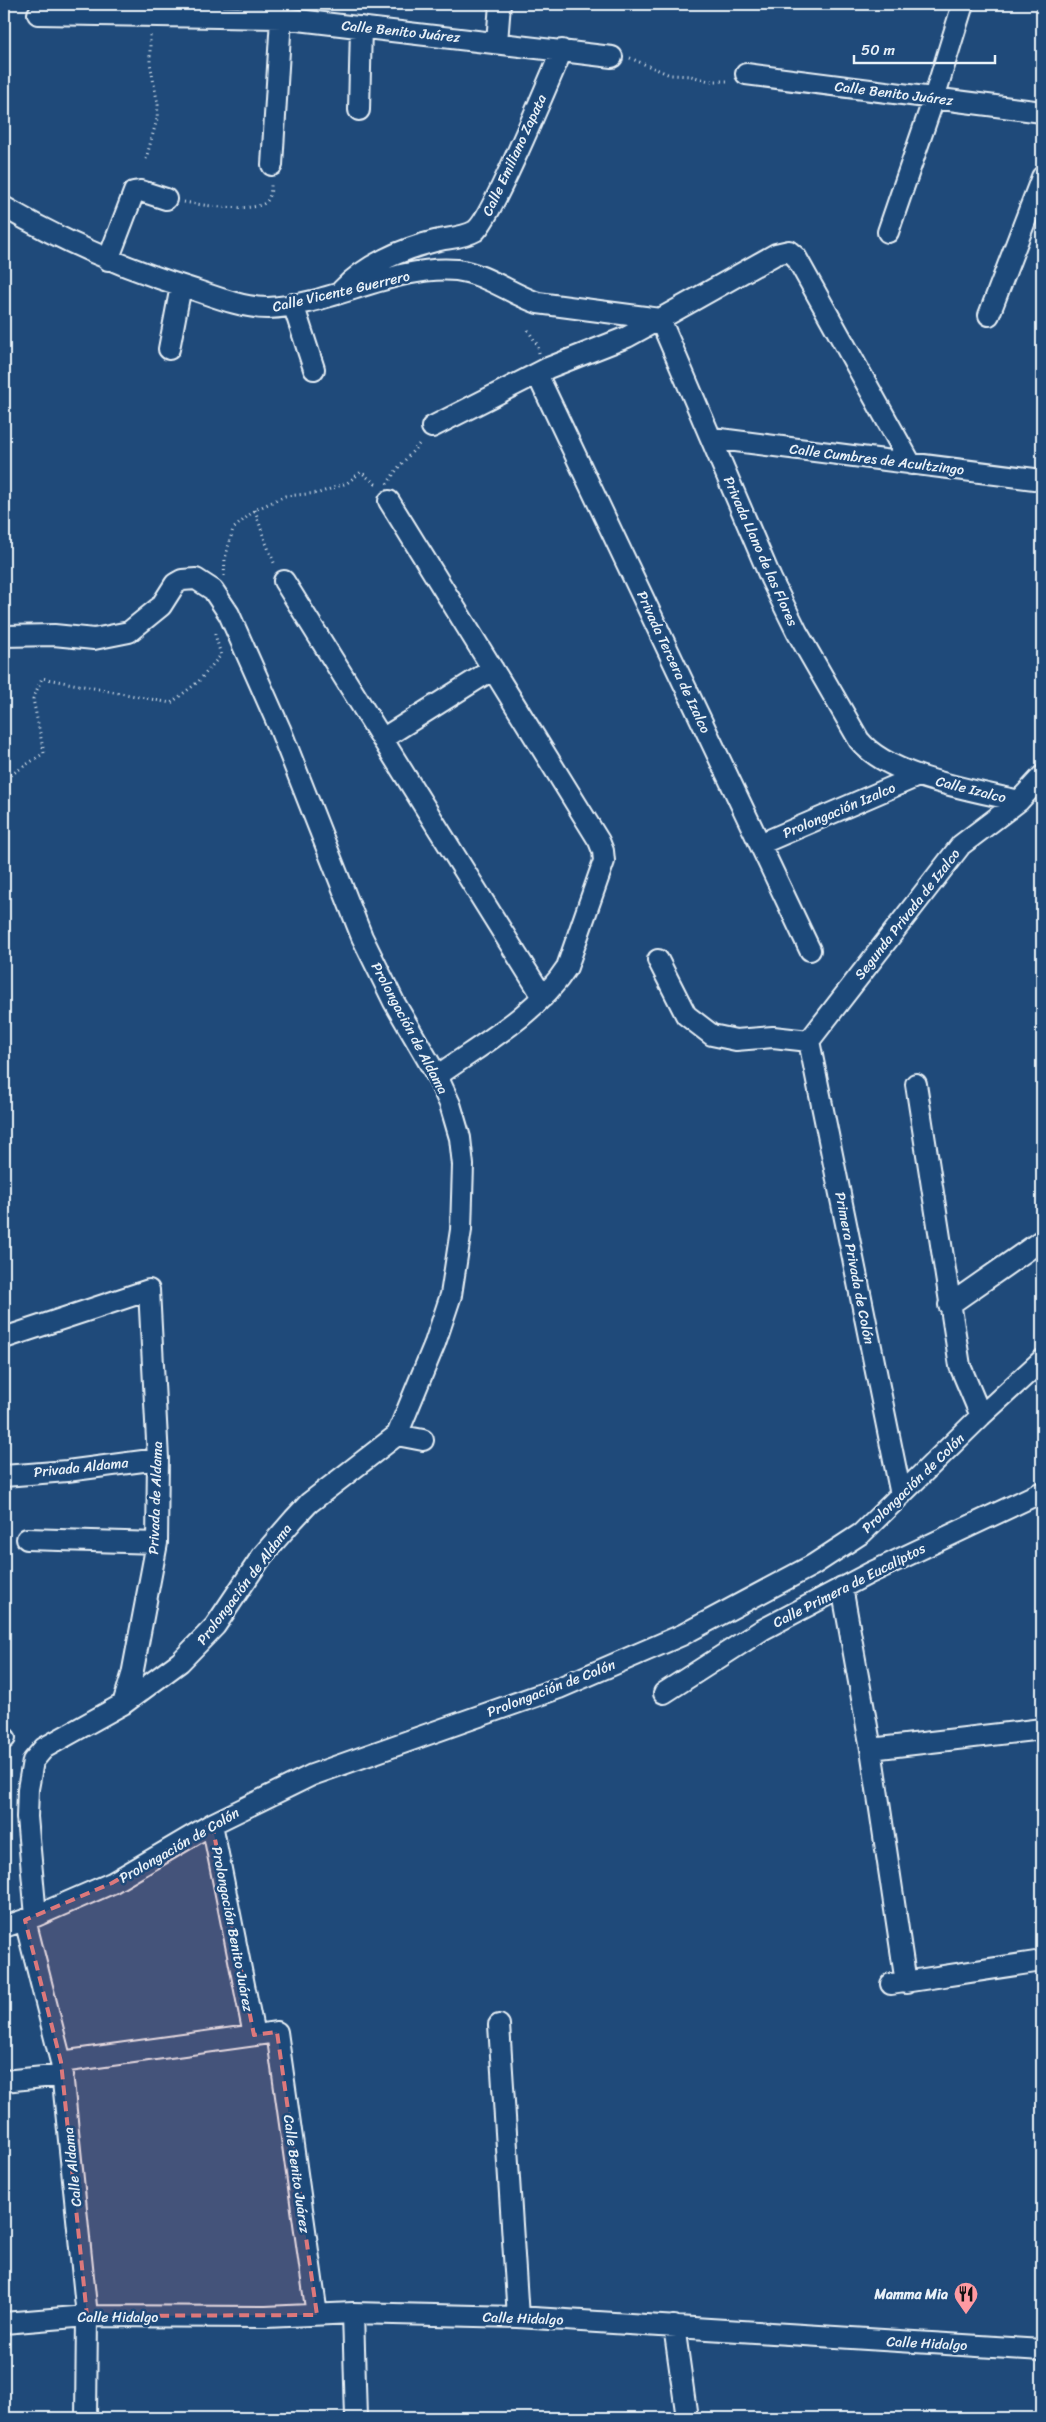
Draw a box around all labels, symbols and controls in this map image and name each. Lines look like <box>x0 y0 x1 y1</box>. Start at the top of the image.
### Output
street label: Calle Benito Juárez <box>340 13 462 50</box>
scale bar <box>854 32 995 64</box>
text: 50 m <box>861 37 896 63</box>
street label: Calle Benito Juárez <box>833 74 955 113</box>
street label: Calle Emiliano Zapata <box>475 90 554 220</box>
street label: Calle Vicente Guerrero <box>270 264 412 319</box>
street label: Calle Cumbres de Acultzingo <box>788 436 966 483</box>
street label: Privada Llano de las Flores <box>716 472 805 631</box>
street label: Privada Tercera de Izalco <box>629 587 718 738</box>
street label: Calle Izalco <box>933 769 1009 810</box>
street label: Prolongación Izalco <box>779 775 900 846</box>
street label: Segunda Privada de Izalco <box>848 843 967 986</box>
street label: Prolongación de Aldama <box>364 957 455 1099</box>
street label: Primera Privada de Colón <box>827 1190 882 1347</box>
street label: Prolongación de Colón <box>856 1427 971 1540</box>
street label: Privada de Aldama <box>141 1441 170 1555</box>
street label: Privada Aldama <box>32 1450 131 1485</box>
street label: Prolongación de Aldama <box>190 1518 299 1650</box>
street label: Calle Primera de Eucaliptos <box>768 1536 931 1635</box>
street label: Prolongación de Colón <box>483 1652 619 1724</box>
street label: Prolongación de Colón <box>114 1800 245 1890</box>
street label: Prolongación Benito Juárez <box>204 1844 261 2014</box>
street label: Calle Benito Juárez <box>276 2113 317 2235</box>
street label: Calle Aldama <box>56 2126 89 2208</box>
restaurant icon: Mamma Mia <box>953 2281 979 2315</box>
place label: Mamma Mia <box>874 2282 948 2307</box>
street label: Calle Hidalgo <box>78 2305 158 2330</box>
street label: Calle Hidalgo <box>482 2305 564 2332</box>
street label: Calle Hidalgo <box>886 2329 968 2358</box>

